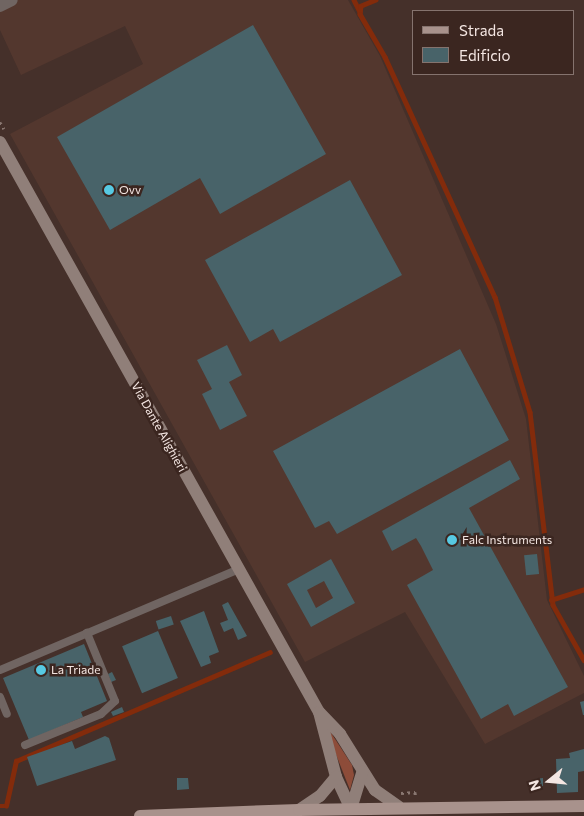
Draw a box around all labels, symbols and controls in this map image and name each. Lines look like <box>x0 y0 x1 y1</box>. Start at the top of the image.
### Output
legend <box>412 10 574 75</box>
text: Strada <box>459 21 504 39</box>
text: Edificio <box>459 46 510 64</box>
place label: Ovv <box>119 183 141 197</box>
marker: Ovv <box>103 184 115 196</box>
street label: Via Dante Alighieri <box>128 380 190 474</box>
place label: Falc Instruments <box>462 533 552 547</box>
marker: Falc Instruments <box>446 534 458 546</box>
place label: La Triade <box>51 663 101 677</box>
marker: La Triade <box>35 664 47 676</box>
north arrow <box>524 756 574 806</box>
text: N <box>525 778 544 793</box>

